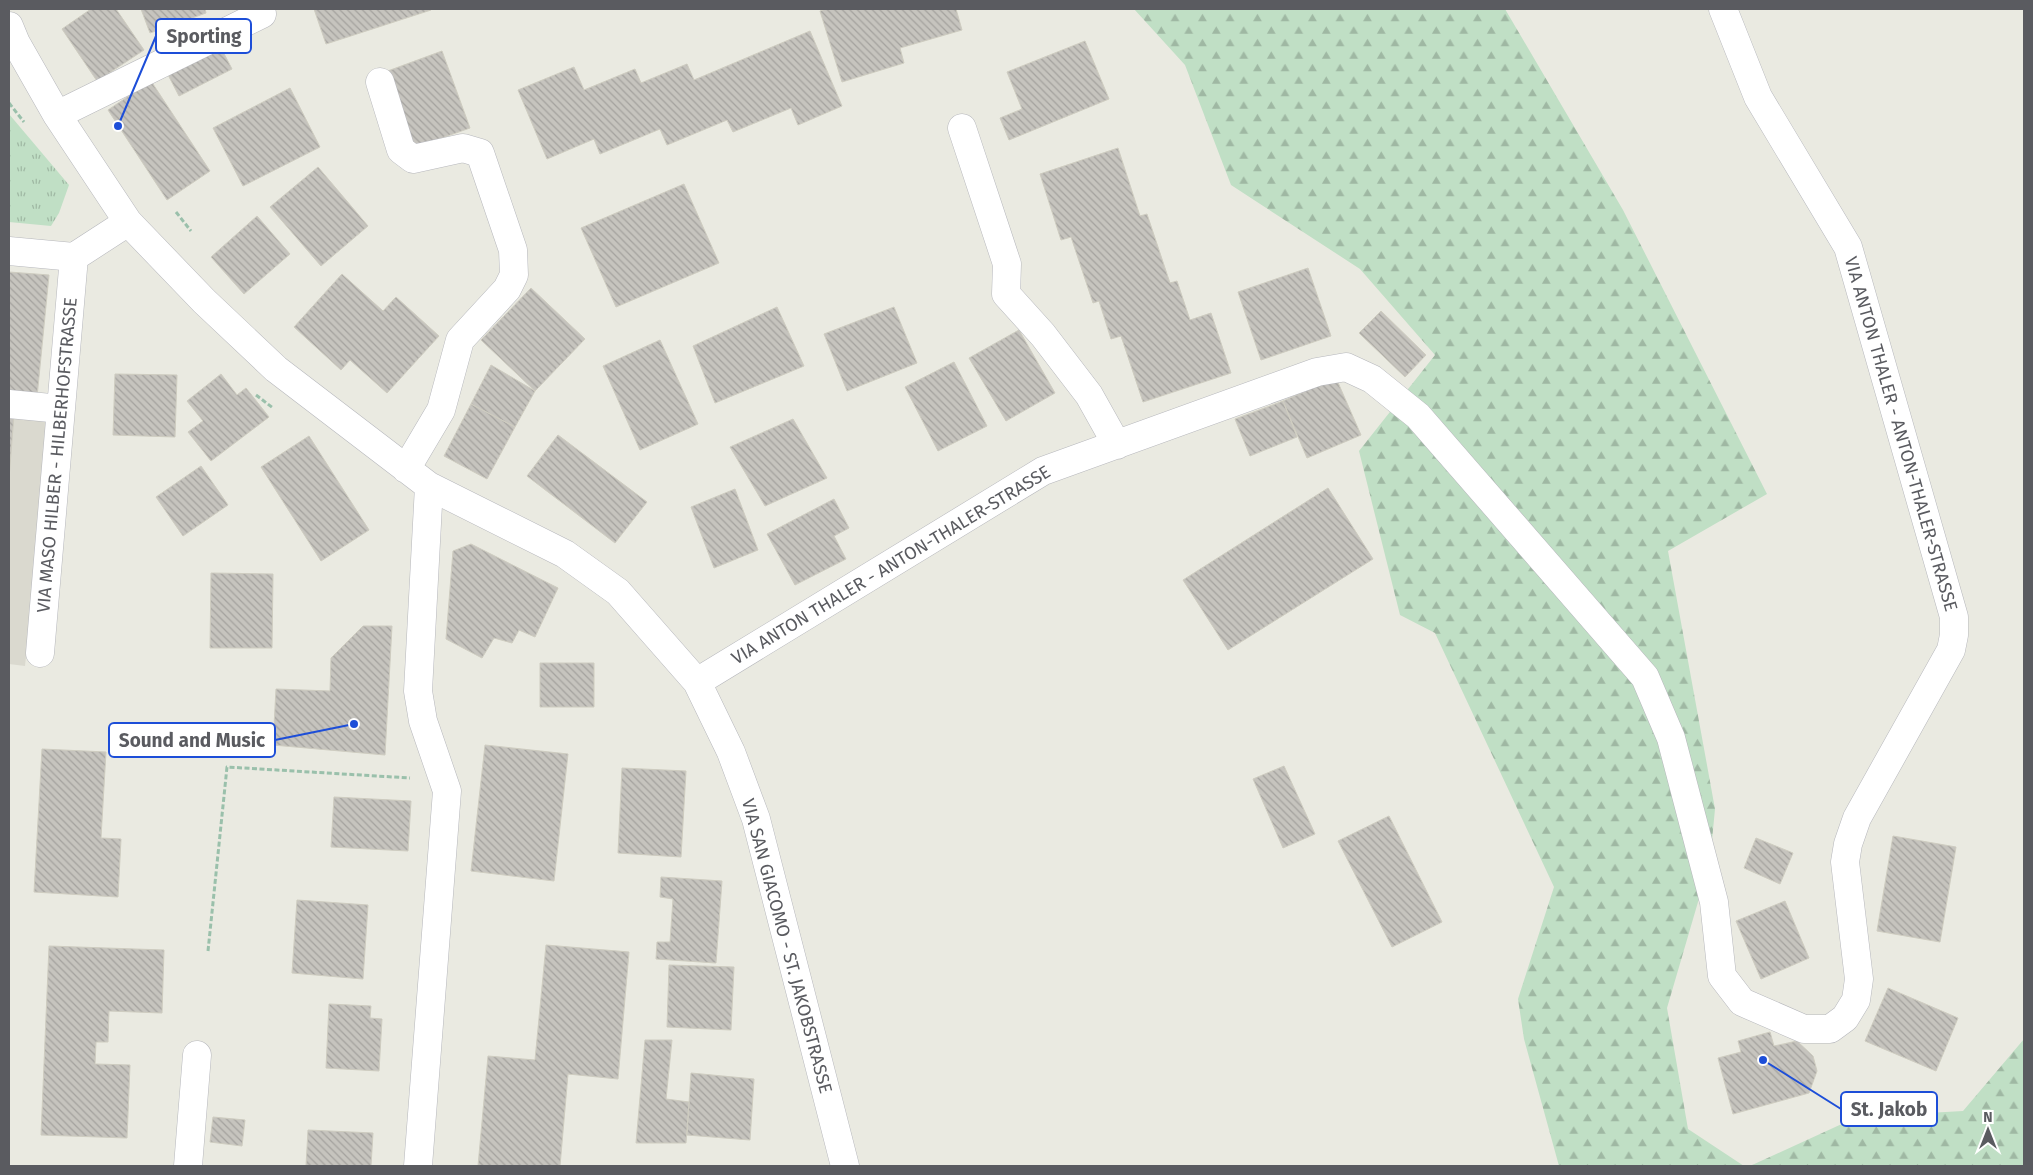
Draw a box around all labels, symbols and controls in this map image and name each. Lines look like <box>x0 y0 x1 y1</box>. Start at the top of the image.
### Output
callout: Sporting <box>156 19 251 53</box>
text: Sporting <box>166 25 242 48</box>
street label: VIA ANTON THALER - ANTON-THALER-STRASSE <box>1840 254 1962 614</box>
street label: VIA MASO HILBER - HILBERHOFSTRASSE <box>32 296 82 614</box>
street label: VIA ANTON THALER - ANTON-THALER-STRASSE <box>728 461 1054 669</box>
callout: Sound and Music <box>109 723 275 757</box>
text: Sound and Music <box>119 729 265 752</box>
street label: VIA SAN GIACOMO - ST. JAKOBSTRASSE <box>737 796 837 1096</box>
callout: St. Jakob <box>1841 1092 1937 1126</box>
text: St. Jakob <box>1851 1098 1927 1121</box>
north arrow <box>1963 1105 2013 1155</box>
text: N <box>1983 1109 1993 1126</box>

